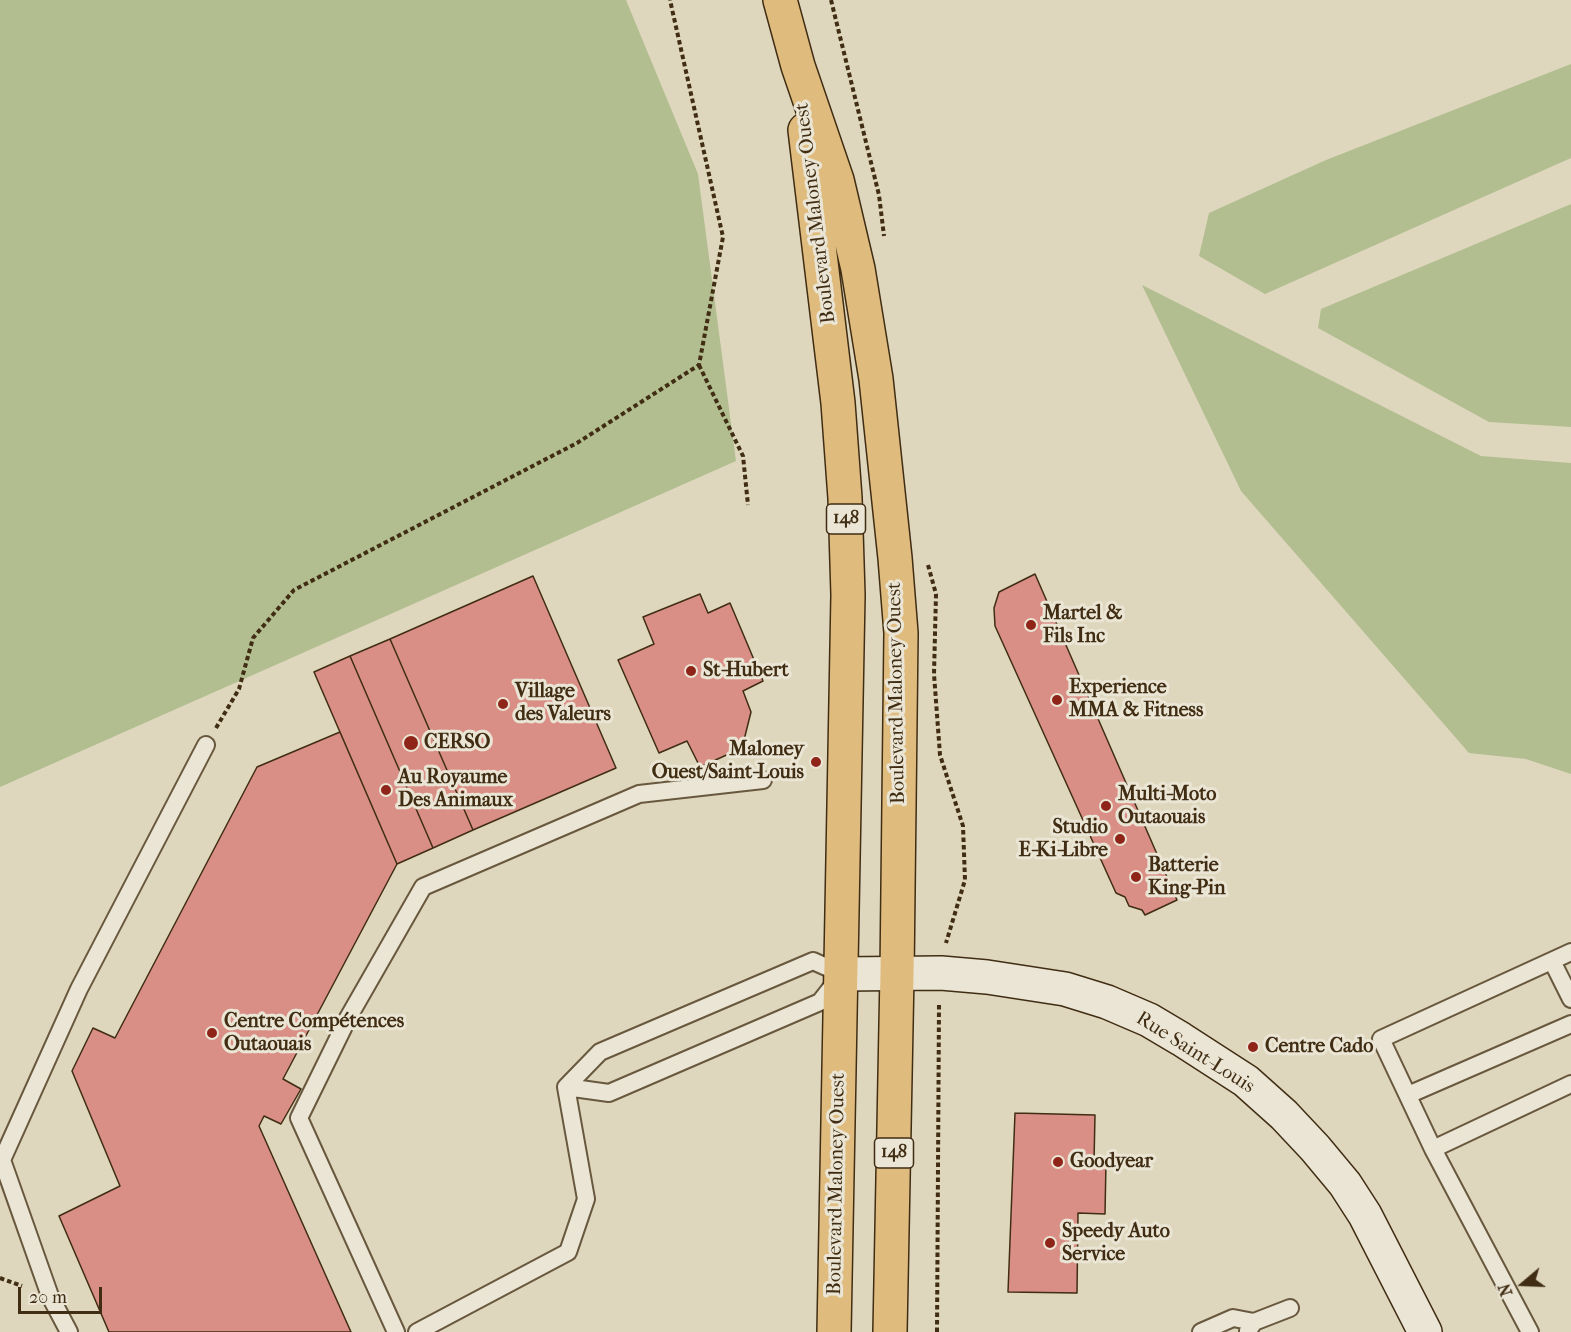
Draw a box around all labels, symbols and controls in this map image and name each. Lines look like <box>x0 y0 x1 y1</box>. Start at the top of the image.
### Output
street label: Boulevard Maloney Ouest <box>791 101 841 325</box>
road number: 148 <box>826 504 866 534</box>
street label: Boulevard Maloney Ouest <box>883 582 911 804</box>
place label: Martel & Fils Inc <box>1043 602 1122 649</box>
marker: Martel & Fils Inc <box>1024 618 1038 632</box>
place label: St-Hubert <box>703 659 789 683</box>
marker: St-Hubert <box>684 664 698 678</box>
place label: Experience MMA & Fitness <box>1069 676 1203 723</box>
place label: Village des Valeurs <box>515 680 611 727</box>
marker: Experience MMA & Fitness <box>1050 693 1064 707</box>
marker: Village des Valeurs <box>496 697 510 711</box>
place label: CERSO <box>424 731 490 755</box>
marker: CERSO <box>402 734 420 752</box>
place label: Maloney Ouest/Saint-Louis <box>652 738 804 785</box>
marker: Maloney Ouest/Saint-Louis <box>809 755 823 769</box>
place label: Au Royaume Des Animaux <box>398 766 513 813</box>
marker: Au Royaume Des Animaux <box>379 783 393 797</box>
place label: Multi-Moto Outaouais <box>1118 783 1216 830</box>
marker: Multi-Moto Outaouais <box>1099 799 1113 813</box>
place label: Studio E-Ki-Libre <box>1019 816 1108 863</box>
marker: Studio E-Ki-Libre <box>1113 832 1127 846</box>
place label: Batterie King-Pin <box>1148 854 1226 901</box>
marker: Batterie King-Pin <box>1129 870 1143 884</box>
street label: Rue Saint-Louis <box>1131 1007 1259 1099</box>
place label: Centre Compétences Outaouais <box>224 1010 404 1057</box>
marker: Centre Compétences Outaouais <box>205 1026 219 1040</box>
place label: Centre Cado <box>1265 1035 1373 1059</box>
marker: Centre Cado <box>1246 1040 1260 1054</box>
street label: Boulevard Maloney Ouest <box>823 1073 851 1295</box>
road number: 148 <box>874 1138 914 1168</box>
place label: Goodyear <box>1070 1150 1153 1174</box>
marker: Goodyear <box>1051 1155 1065 1169</box>
place label: Speedy Auto Service <box>1062 1220 1170 1267</box>
marker: Speedy Auto Service <box>1043 1236 1057 1250</box>
north arrow <box>1493 1254 1553 1314</box>
scale bar <box>21 1275 105 1313</box>
text: N <box>1495 1281 1516 1299</box>
text: 20 m <box>29 1287 67 1308</box>

